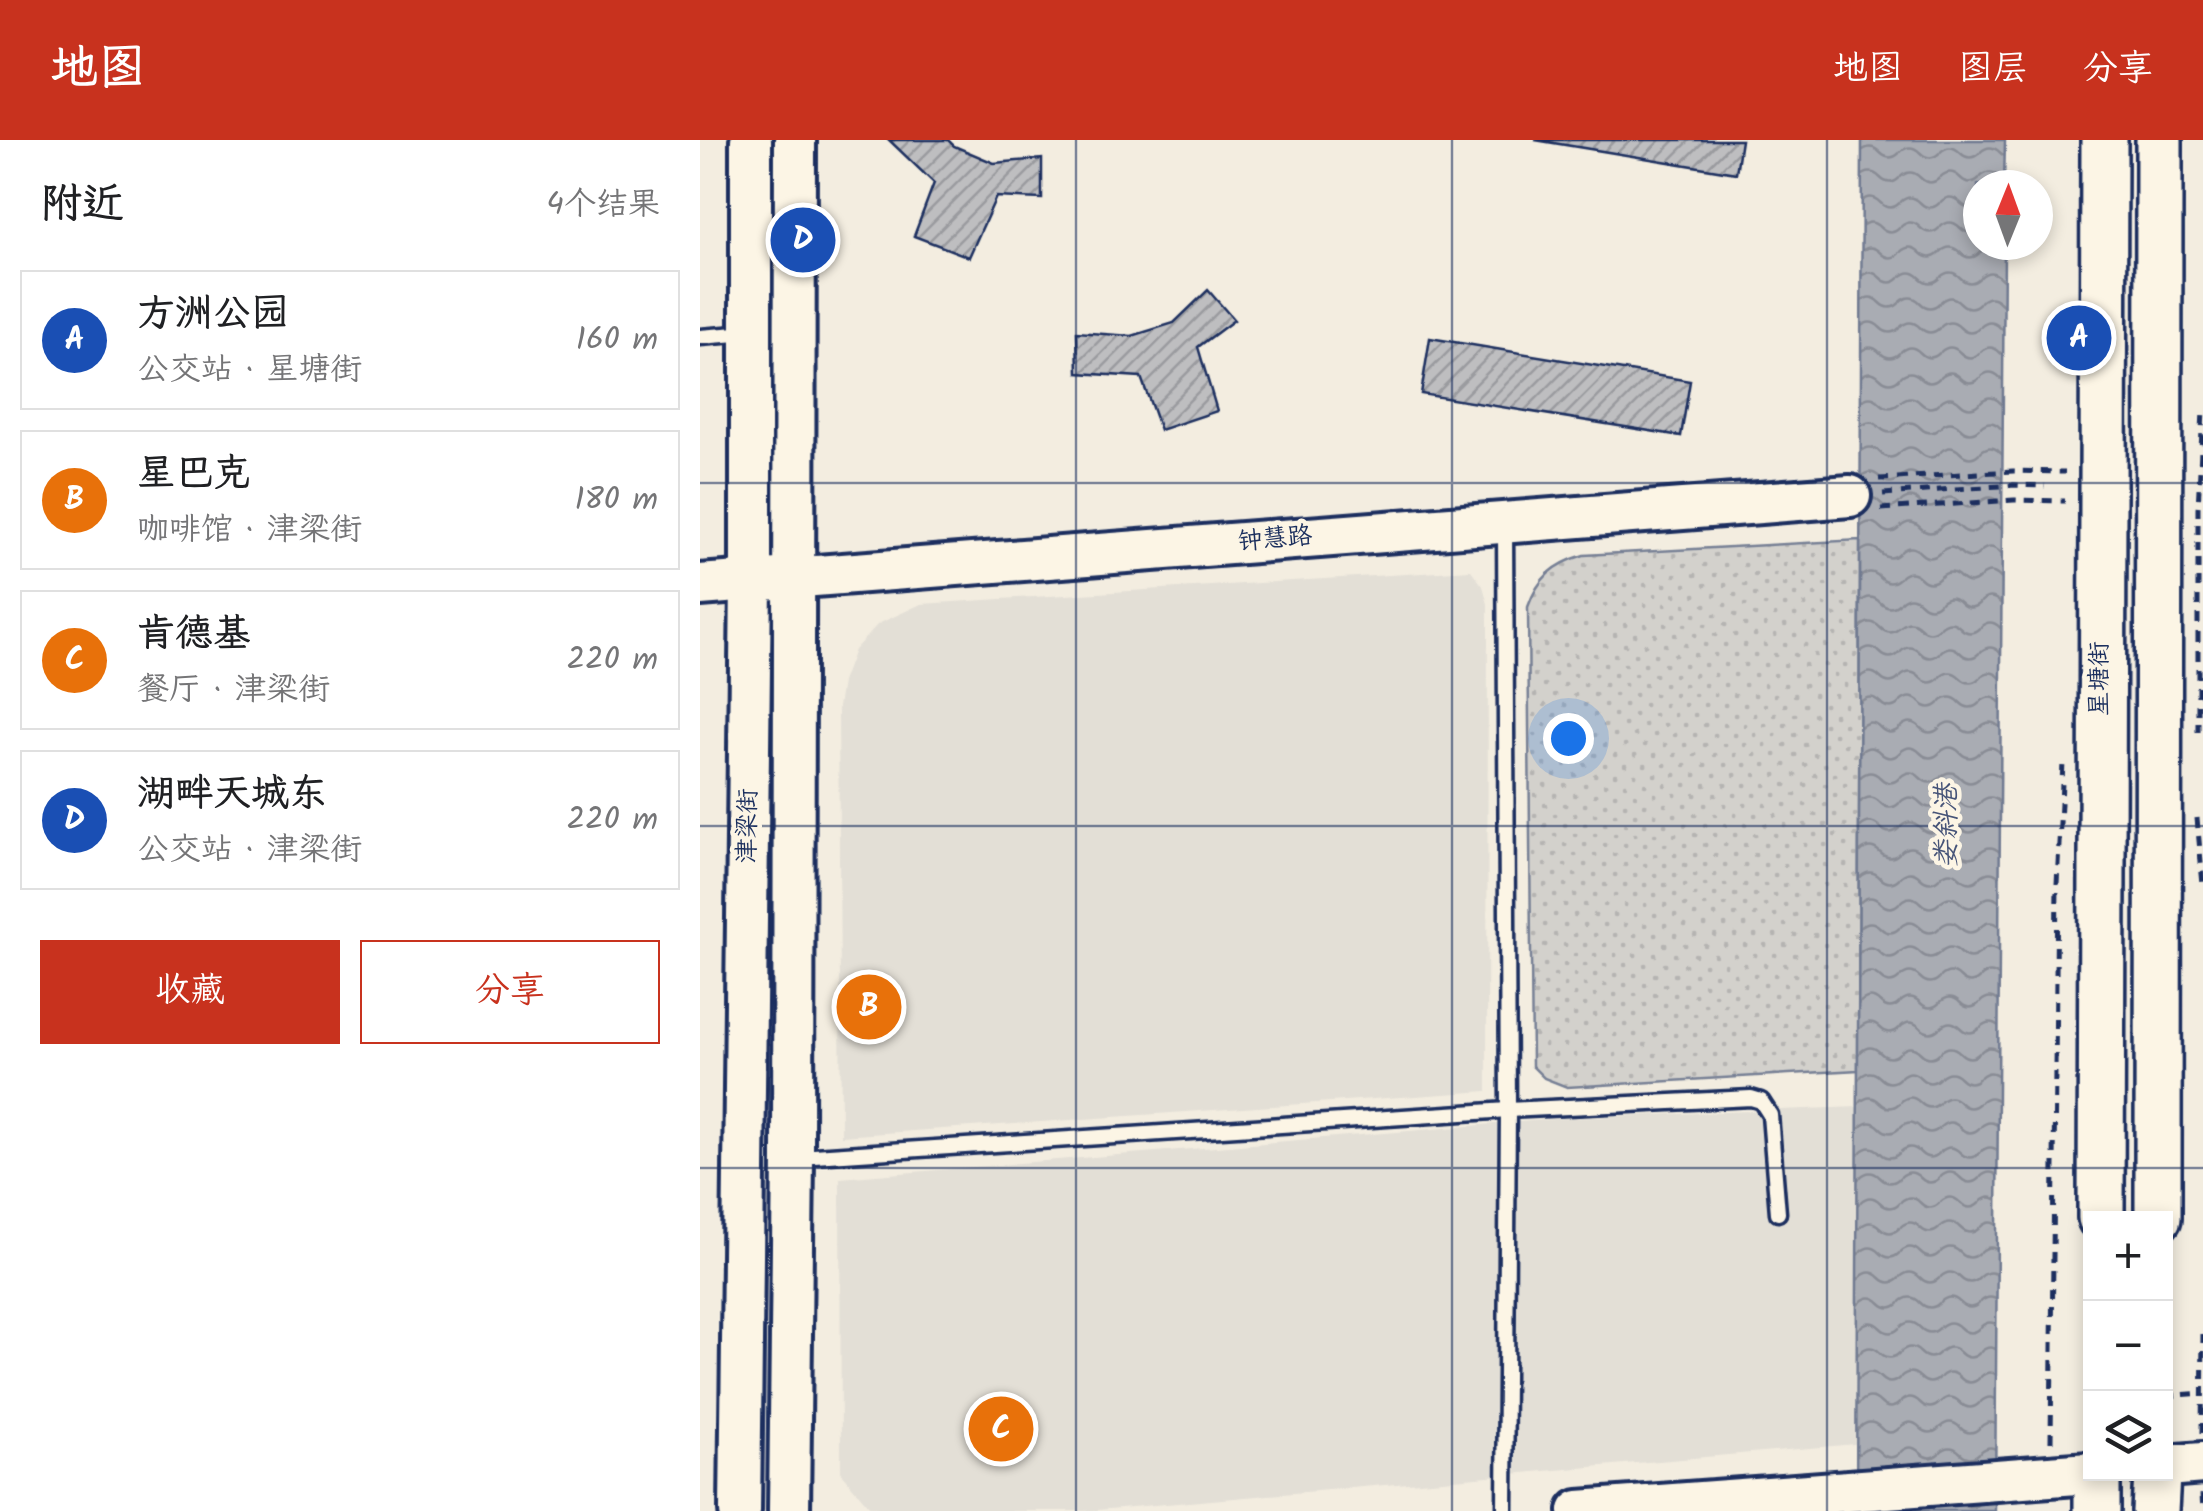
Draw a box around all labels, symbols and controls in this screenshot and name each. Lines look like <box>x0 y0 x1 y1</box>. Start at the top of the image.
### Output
text: 地图 <box>50 32 146 108</box>
text: 地图 <box>1833 42 1903 98</box>
text: 图层 <box>1958 42 2028 98</box>
text: 分享 <box>2083 42 2153 98</box>
north arrow <box>1963 170 2053 260</box>
text: 附近 <box>40 172 124 239</box>
text: 4个结果 <box>546 180 660 231</box>
pin: D <box>770 202 836 278</box>
text: 方洲公园 <box>137 285 289 345</box>
pin: A <box>2046 300 2112 376</box>
text: A <box>64 315 85 366</box>
text: 160 m <box>576 315 658 366</box>
text: 公交站 · 星塘街 <box>137 345 362 396</box>
text: 星巴克 <box>137 445 251 505</box>
text: B <box>65 475 84 526</box>
text: 180 m <box>574 475 658 526</box>
text: 咖啡馆 · 津梁街 <box>137 505 362 556</box>
street label: 钟慧路 <box>1236 516 1314 562</box>
text: 肯德基 <box>137 605 251 665</box>
text: C <box>65 635 84 686</box>
text: 220 m <box>567 635 658 686</box>
street label: 星塘街 <box>2080 641 2120 717</box>
text: 餐厅 · 津梁街 <box>137 665 330 716</box>
your location <box>1543 713 1594 764</box>
text: 湖畔天城东 <box>137 765 327 825</box>
water label: 娄斜港 <box>1925 781 1970 868</box>
street label: 津梁街 <box>727 788 769 864</box>
text: D <box>64 795 85 846</box>
text: 220 m <box>567 795 658 846</box>
text: 公交站 · 津梁街 <box>137 825 362 876</box>
button: 收藏 <box>40 940 340 1044</box>
button: 分享 <box>360 940 660 1044</box>
pin: B <box>836 970 902 1044</box>
map controls <box>2083 1211 2173 1481</box>
button: + <box>2083 1211 2173 1301</box>
button: − <box>2083 1301 2173 1391</box>
button: layers <box>2083 1391 2173 1481</box>
pin: C <box>968 1392 1034 1466</box>

